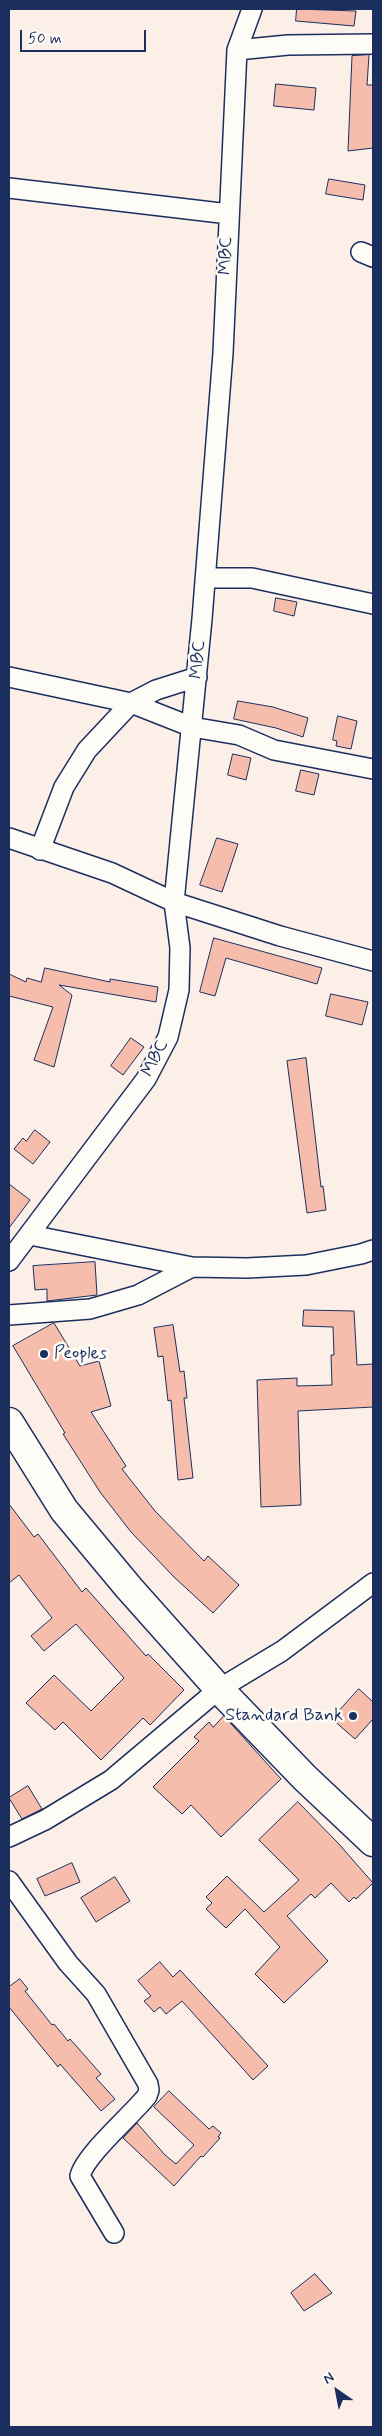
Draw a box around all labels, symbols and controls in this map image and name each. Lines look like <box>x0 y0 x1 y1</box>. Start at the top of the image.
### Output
scale bar <box>22 20 149 52</box>
text: 50 m <box>28 29 62 49</box>
street label: MBC <box>216 236 238 276</box>
street label: MBC <box>187 640 211 680</box>
street label: MBC <box>138 1037 174 1081</box>
place label: Peoples <box>54 1343 107 1365</box>
marker: Peoples <box>38 1348 50 1360</box>
place label: Standard Bank <box>225 1705 343 1727</box>
marker: Standard Bank <box>347 1710 359 1722</box>
north arrow <box>312 2366 362 2416</box>
text: N <box>320 2368 338 2389</box>

